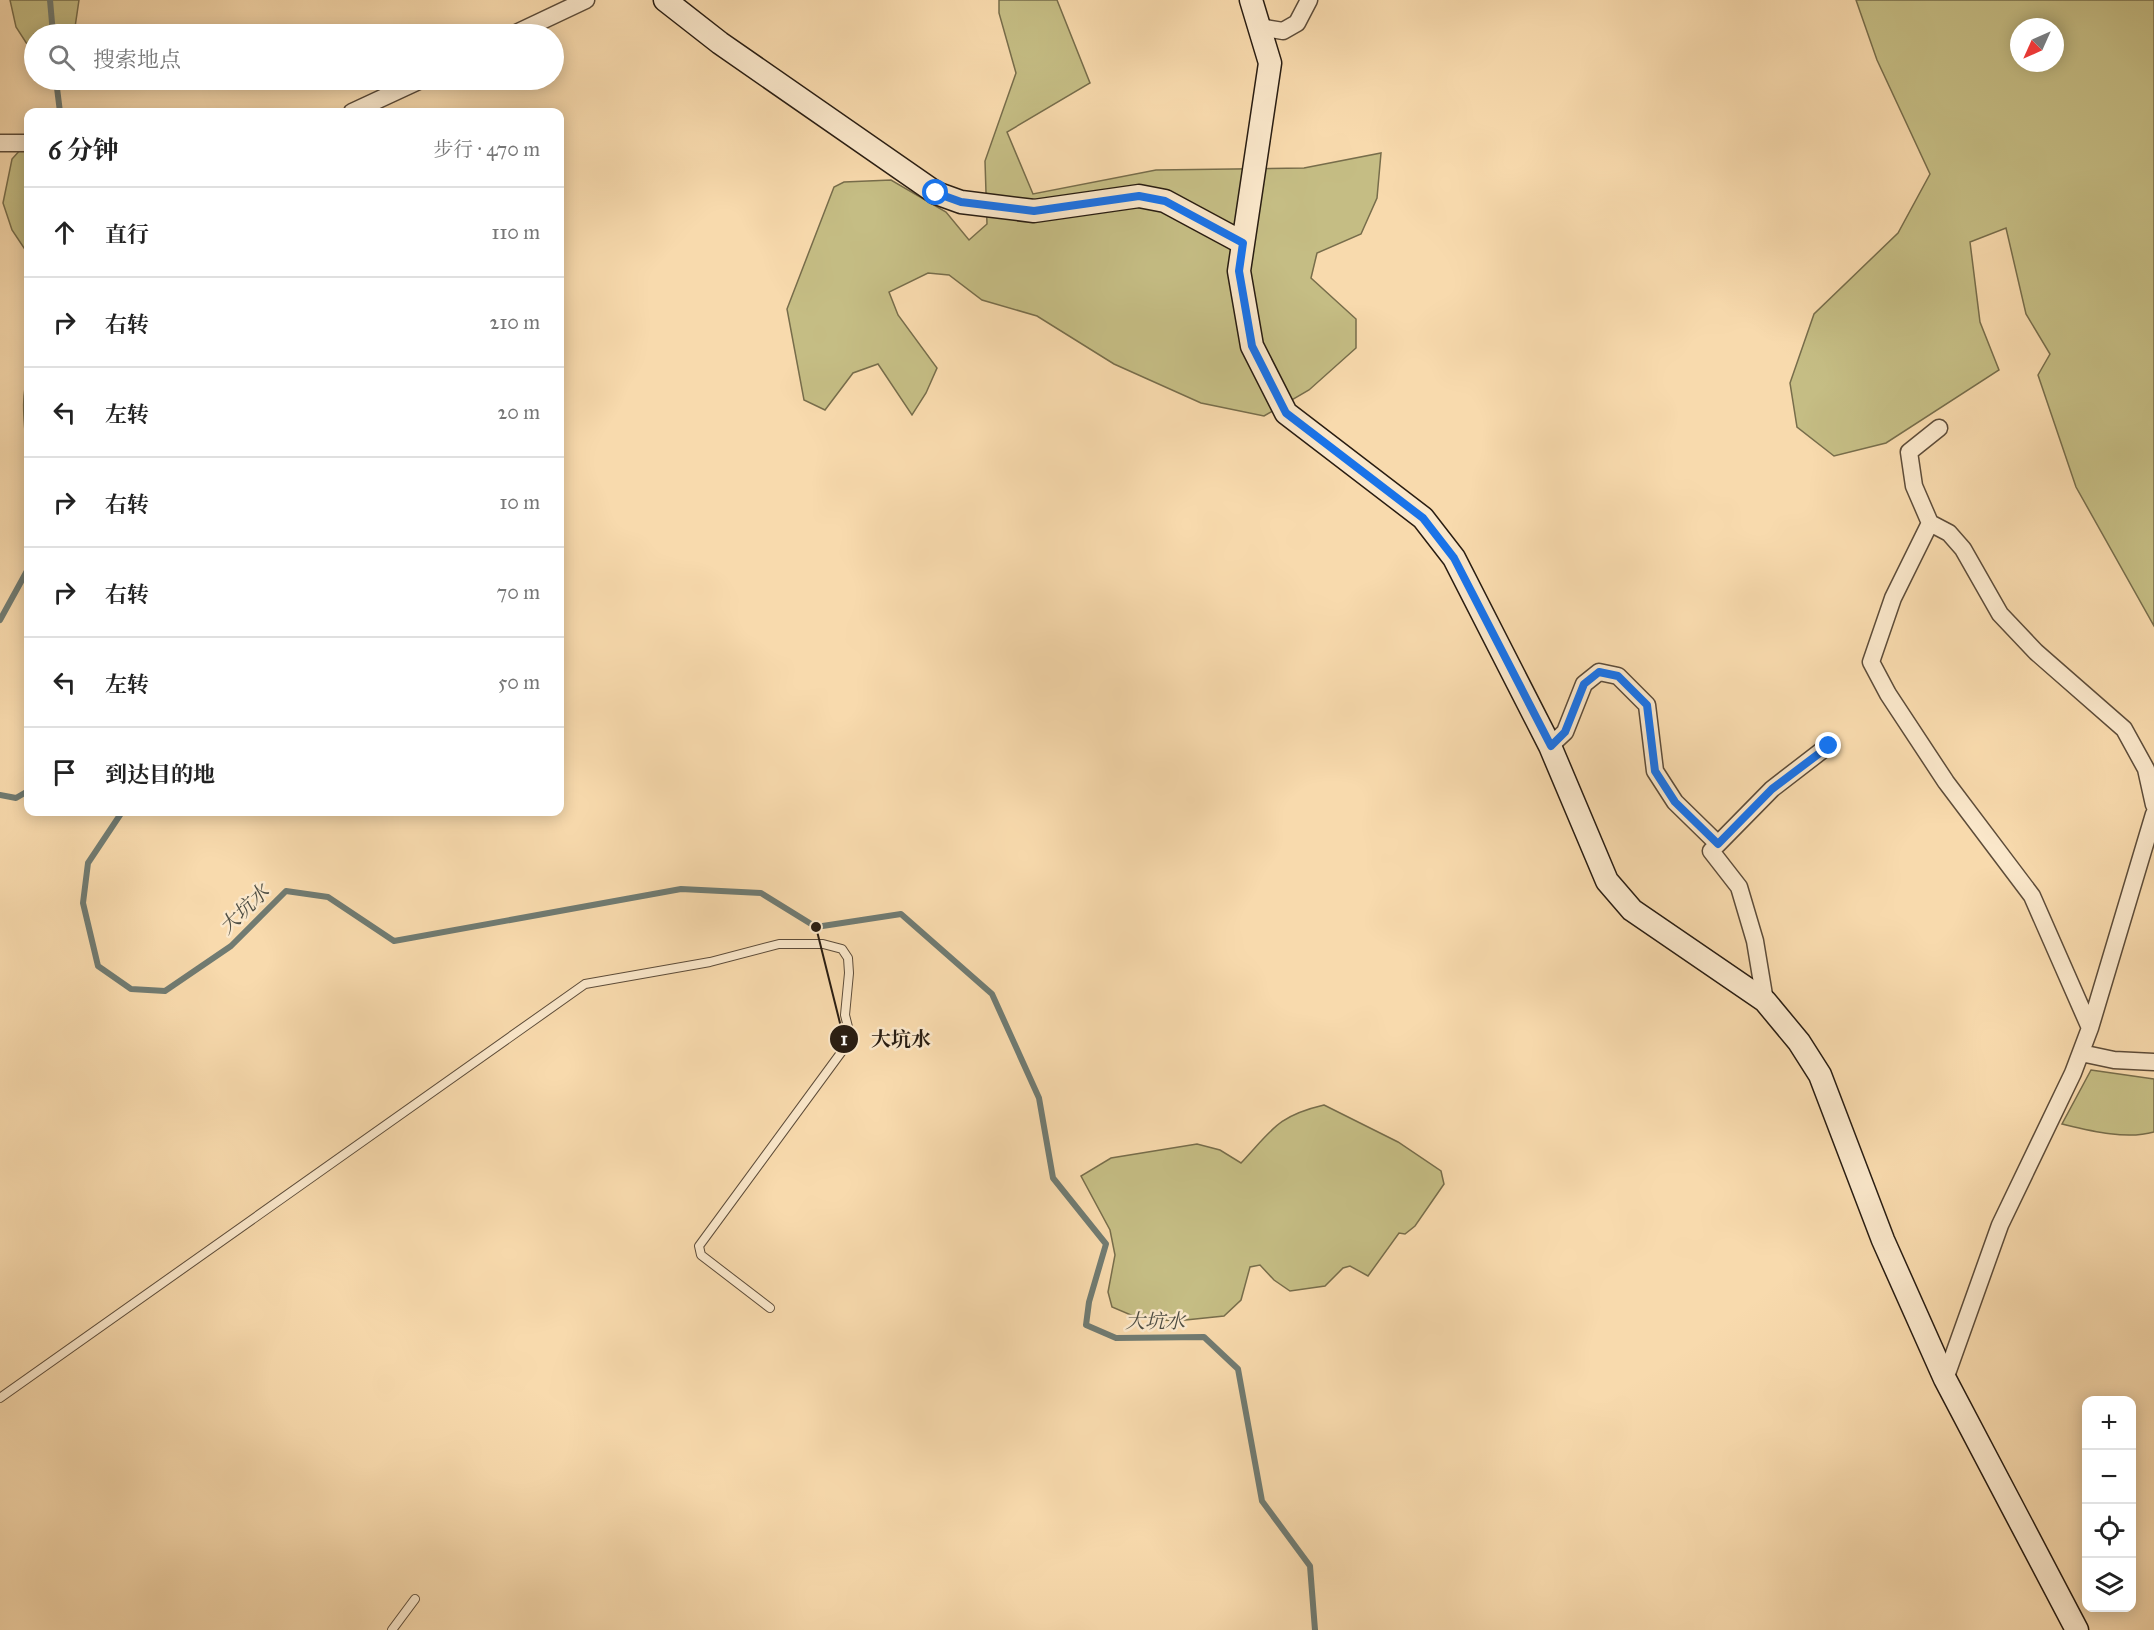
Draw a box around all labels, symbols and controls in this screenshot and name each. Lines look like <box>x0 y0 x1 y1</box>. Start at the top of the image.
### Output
north arrow <box>2010 18 2064 72</box>
search box <box>24 24 564 90</box>
icon: search <box>45 41 78 74</box>
text: 搜索地点 <box>93 46 181 73</box>
text: 6 分钟 <box>48 134 119 166</box>
text: 步行 · 470 m <box>433 137 540 161</box>
route start <box>922 179 948 205</box>
icon: ahead <box>48 216 81 249</box>
text: 110 m <box>492 220 540 244</box>
text: 直行 <box>105 221 149 248</box>
icon: right <box>48 306 81 339</box>
text: 210 m <box>490 310 540 334</box>
text: 右转 <box>105 311 149 338</box>
icon: left <box>48 396 81 429</box>
text: 20 m <box>497 400 540 424</box>
text: 左转 <box>105 401 149 428</box>
icon: right <box>48 486 81 519</box>
text: 10 m <box>499 490 540 514</box>
text: 右转 <box>105 491 149 518</box>
icon: right <box>48 576 81 609</box>
text: 70 m <box>497 580 540 604</box>
text: 右转 <box>105 581 149 608</box>
icon: left <box>48 666 81 699</box>
text: 50 m <box>498 670 540 694</box>
text: 左转 <box>105 671 149 698</box>
route end <box>1815 732 1841 758</box>
icon: arrive <box>48 756 81 789</box>
text: 到达目的地 <box>105 761 215 788</box>
water label: 大坑水 <box>214 878 275 938</box>
callout: 大坑水 <box>829 1020 943 1058</box>
text: 大坑水 <box>871 1027 931 1051</box>
text: 1 <box>840 1028 848 1050</box>
water label: 大坑水 <box>1125 1309 1187 1333</box>
map controls <box>2082 1396 2136 1612</box>
button: + <box>2082 1396 2136 1450</box>
button: − <box>2082 1450 2136 1504</box>
button: locate <box>2082 1504 2136 1558</box>
button: layers <box>2082 1558 2136 1612</box>

